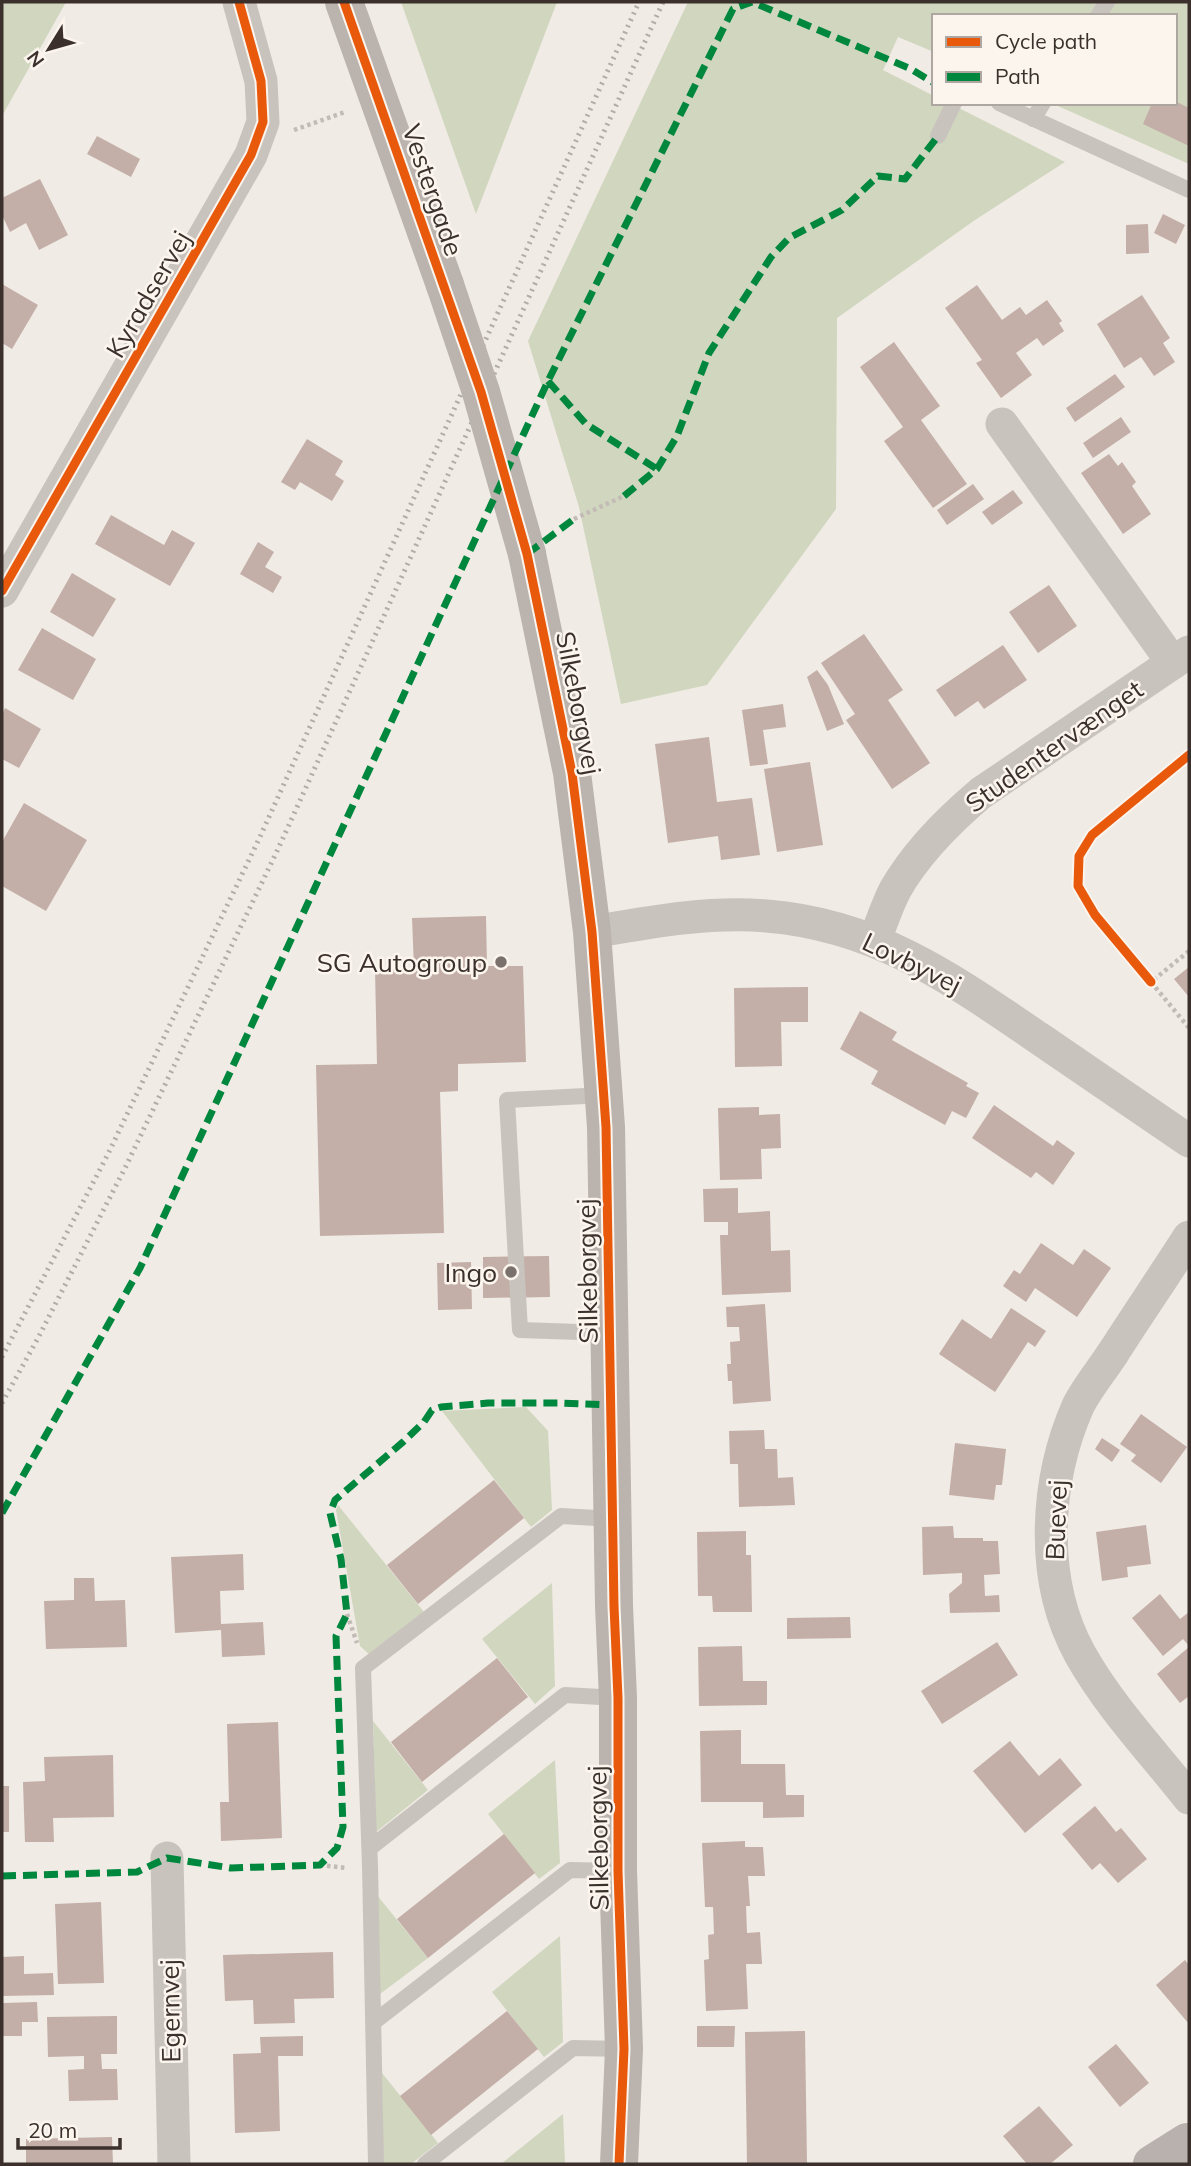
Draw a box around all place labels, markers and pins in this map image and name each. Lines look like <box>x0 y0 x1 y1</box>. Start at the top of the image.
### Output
place label: SG Autogroup <box>317 946 487 979</box>
marker: SG Autogroup <box>493 954 509 970</box>
place label: Ingo <box>445 1256 497 1289</box>
marker: Ingo <box>503 1264 519 1280</box>

